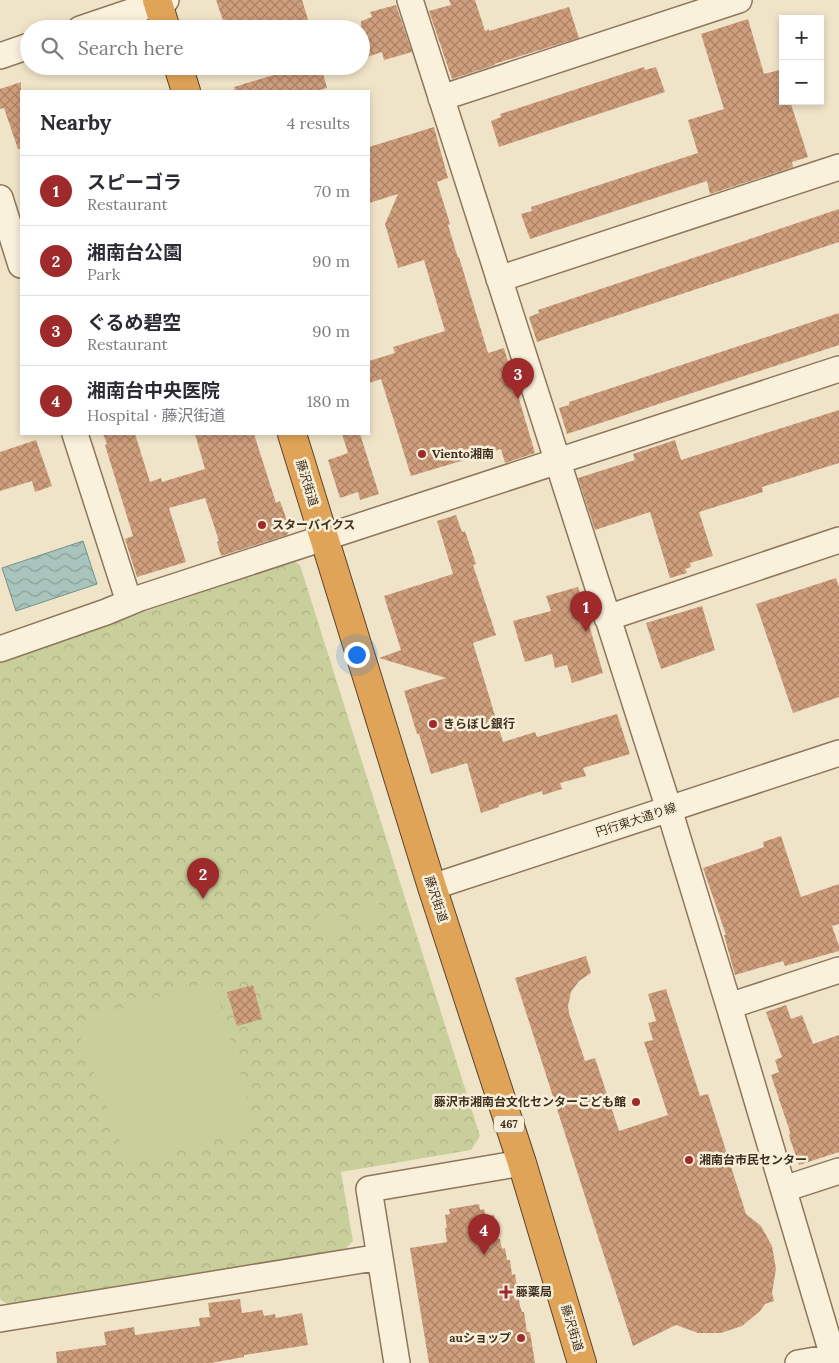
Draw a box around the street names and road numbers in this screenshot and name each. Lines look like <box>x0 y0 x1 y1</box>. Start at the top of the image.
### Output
street label: 藤沢街道 <box>293 458 322 508</box>
street label: 円行東大通り線 <box>594 799 678 840</box>
street label: 藤沢街道 <box>422 874 451 924</box>
road number: 467 <box>494 1116 524 1132</box>
street label: 藤沢街道 <box>558 1303 587 1353</box>

